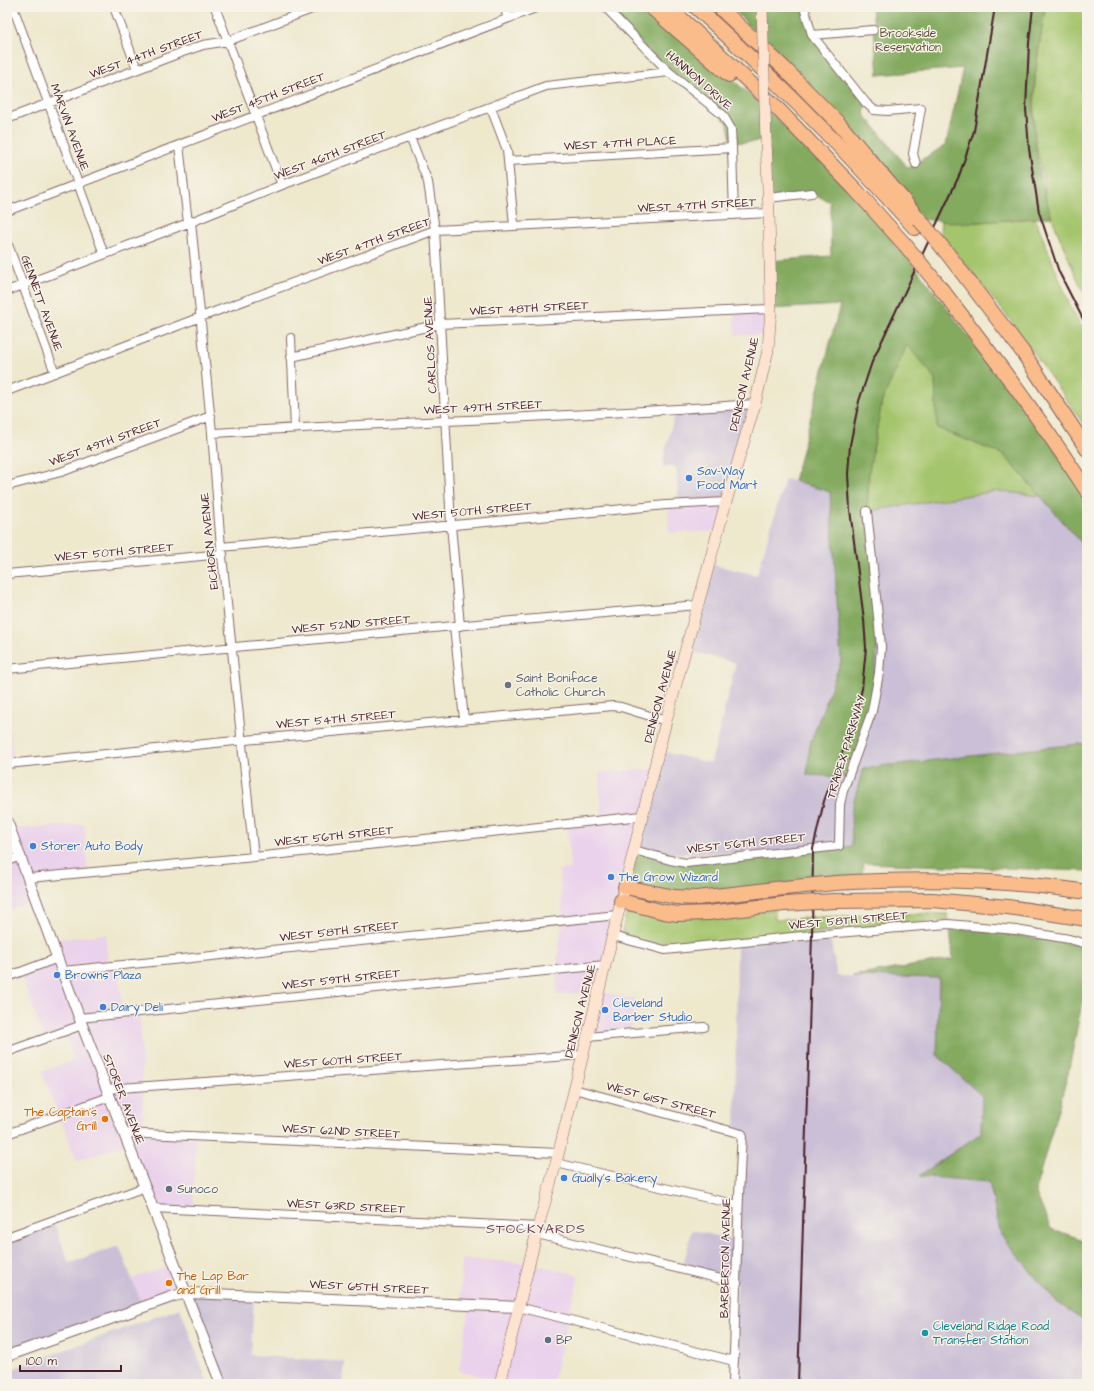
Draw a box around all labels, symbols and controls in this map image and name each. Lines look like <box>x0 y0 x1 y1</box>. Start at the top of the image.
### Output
park label: Brookside Reservation <box>875 25 941 56</box>
street label: WEST 44TH STREET <box>87 26 206 83</box>
street label: HANNON DRIVE <box>662 47 736 114</box>
street label: WEST 45TH STREET <box>209 68 328 127</box>
street label: MARVIN AVENUE <box>46 81 93 173</box>
street label: WEST 46TH STREET <box>272 126 389 185</box>
street label: WEST 47TH PLACE <box>563 132 677 155</box>
street label: WEST 47TH STREET <box>637 194 757 217</box>
street label: WEST 47TH STREET <box>315 213 433 270</box>
street label: GENNETT AVENUE <box>16 253 67 354</box>
street label: CARLOS AVENUE <box>419 296 442 394</box>
street label: WEST 48TH STREET <box>469 297 590 320</box>
street label: DENISON AVENUE <box>725 335 764 433</box>
street label: WEST 49TH STREET <box>423 396 543 419</box>
street label: WEST 49TH STREET <box>47 414 164 471</box>
place label: Sav-Way Food Mart <box>697 463 757 494</box>
marker: Sav-Way Food Mart <box>684 473 694 483</box>
street label: EICHORN AVENUE <box>196 492 223 590</box>
street label: WEST 50TH STREET <box>412 498 533 525</box>
street label: WEST 50TH STREET <box>54 539 175 566</box>
street label: WEST 52ND STREET <box>291 611 412 638</box>
street label: DENISON AVENUE <box>640 648 681 745</box>
place label: Saint Boniface Catholic Church <box>516 670 605 701</box>
marker: Saint Boniface Catholic Church <box>503 680 513 690</box>
street label: TRADEX PARKWAY <box>823 693 870 801</box>
street label: WEST 54TH STREET <box>276 706 397 733</box>
street label: WEST 56TH STREET <box>274 822 395 851</box>
street label: WEST 56TH STREET <box>686 829 807 858</box>
place label: Storer Auto Body <box>41 838 143 856</box>
marker: Storer Auto Body <box>28 841 38 851</box>
place label: The Grow Wizard <box>619 869 718 886</box>
marker: The Grow Wizard <box>606 872 616 882</box>
street label: WEST 58TH STREET <box>788 907 909 934</box>
street label: WEST 58TH STREET <box>279 917 400 946</box>
street label: DENISON AVENUE <box>561 962 600 1060</box>
street label: WEST 59TH STREET <box>281 965 401 994</box>
place label: Browns Plaza <box>65 967 141 984</box>
marker: Browns Plaza <box>52 970 62 980</box>
place label: Cleveland Barber Studio <box>613 995 693 1026</box>
place label: Dairy Deli <box>111 999 163 1017</box>
marker: Dairy Deli <box>98 1002 108 1012</box>
marker: Cleveland Barber Studio <box>600 1005 610 1015</box>
street label: WEST 60TH STREET <box>283 1048 403 1073</box>
street label: STORER AVENUE <box>98 1051 149 1147</box>
street label: WEST 61ST STREET <box>604 1078 718 1123</box>
place label: The Captain's Grill <box>24 1104 97 1135</box>
marker: The Captain's Grill <box>100 1114 110 1124</box>
street label: WEST 62ND STREET <box>281 1120 401 1143</box>
place label: Gually's Bakery <box>572 1170 658 1188</box>
marker: Gually's Bakery <box>559 1173 569 1183</box>
place label: Sunoco <box>177 1181 218 1198</box>
marker: Sunoco <box>164 1184 174 1194</box>
street label: WEST 63RD STREET <box>286 1195 406 1218</box>
street label: BARBERTON AVENUE <box>716 1198 735 1318</box>
district label: STOCKYARDS <box>486 1219 586 1239</box>
place label: The Lap Bar and Grill <box>177 1268 249 1299</box>
street label: WEST 65TH STREET <box>309 1276 430 1299</box>
marker: The Lap Bar and Grill <box>164 1278 174 1288</box>
place label: Cleveland Ridge Road Transfer Station <box>933 1318 1049 1349</box>
marker: Cleveland Ridge Road Transfer Station <box>920 1328 930 1338</box>
place label: BP <box>556 1332 573 1349</box>
marker: BP <box>543 1335 553 1345</box>
scale bar <box>20 1347 121 1373</box>
text: 100 m <box>26 1353 57 1370</box>

